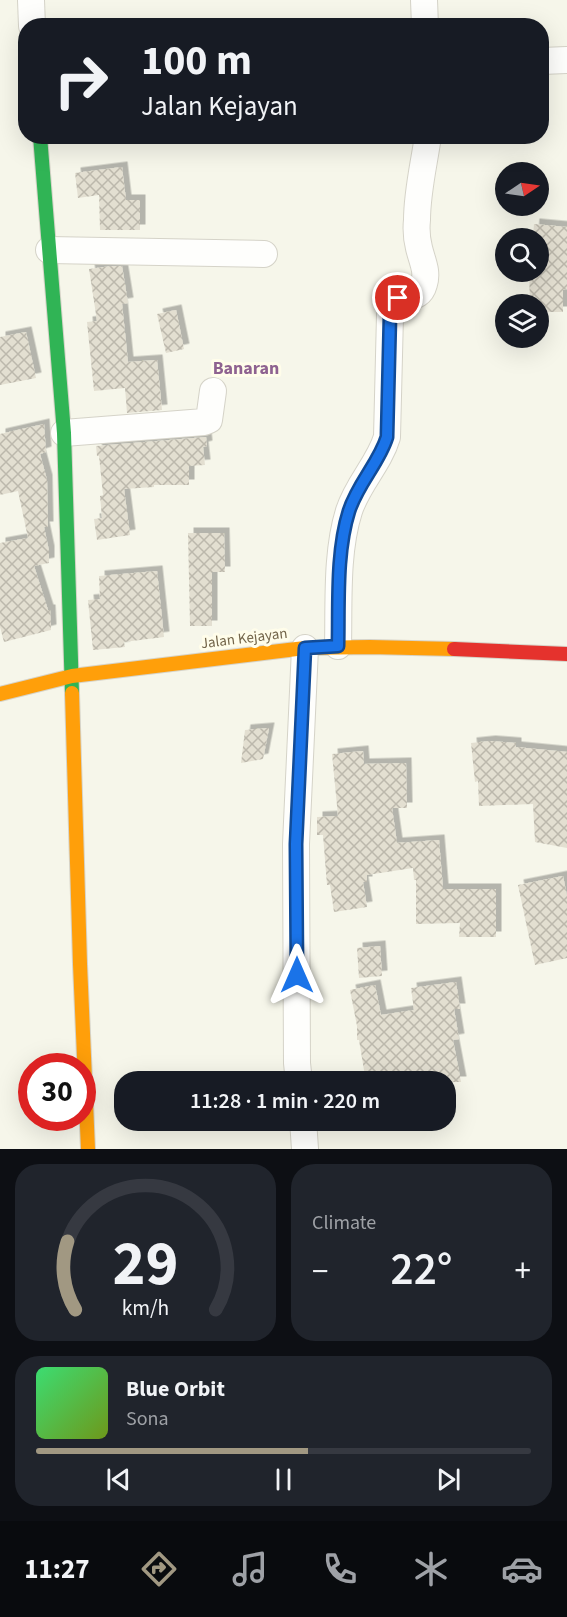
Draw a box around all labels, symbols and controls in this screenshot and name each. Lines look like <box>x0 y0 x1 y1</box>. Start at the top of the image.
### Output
text: 100 m <box>141 31 252 91</box>
icon: right <box>42 42 120 120</box>
text: Jalan Kejayan <box>141 87 298 126</box>
north arrow <box>495 162 549 216</box>
map controls <box>495 162 549 348</box>
button: search <box>495 228 549 282</box>
pin <box>372 272 423 323</box>
icon: arrive <box>381 281 414 314</box>
button: layers <box>495 294 549 348</box>
district label: Banaran <box>213 356 279 381</box>
street label: Jalan Kejayan <box>200 623 289 654</box>
position arrow <box>265 943 329 1007</box>
speed limit sign: 30 <box>18 1053 96 1131</box>
text: 11:28 · 1 min · 220 m <box>190 1085 380 1117</box>
text: Climate <box>312 1209 376 1237</box>
text: 29 <box>113 1220 178 1309</box>
text: 22° <box>391 1238 452 1302</box>
text: − <box>312 1248 328 1295</box>
text: + <box>515 1248 531 1295</box>
text: km/h <box>122 1293 169 1324</box>
text: Blue Orbit <box>126 1373 225 1405</box>
text: Sona <box>126 1405 169 1433</box>
icon: previous <box>102 1463 135 1496</box>
icon: pause <box>267 1463 300 1496</box>
icon: next <box>432 1463 465 1496</box>
icon: directions <box>138 1548 180 1590</box>
icon: music <box>229 1548 271 1590</box>
icon: phone <box>319 1548 361 1590</box>
icon: climate <box>410 1548 452 1590</box>
icon: car <box>501 1548 543 1590</box>
text: 11:27 <box>24 1550 89 1589</box>

